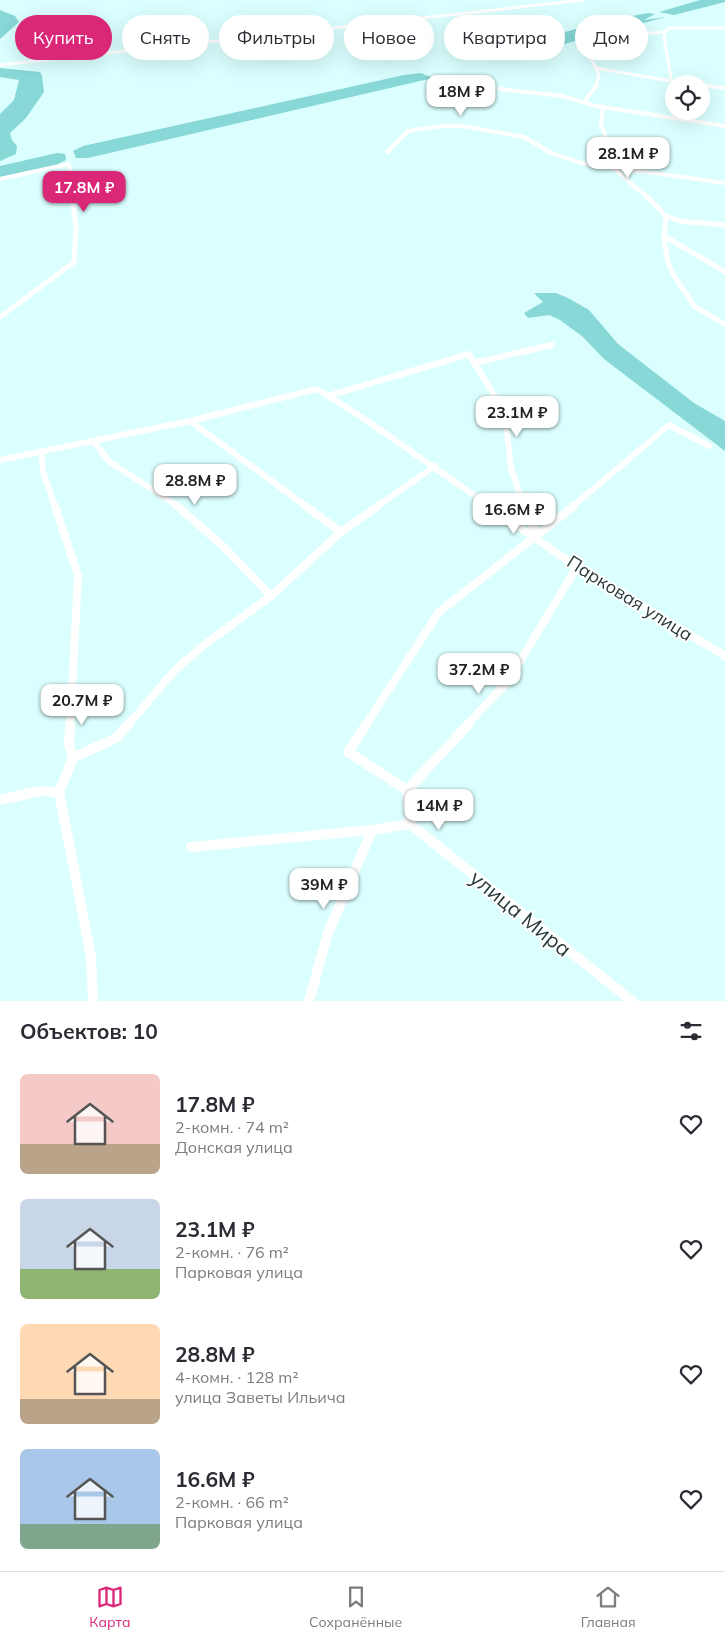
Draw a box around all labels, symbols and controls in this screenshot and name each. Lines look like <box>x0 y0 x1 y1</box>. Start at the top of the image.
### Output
chip: Купить <box>15 15 112 60</box>
chip: Снять <box>122 15 209 60</box>
chip: Фильтры <box>219 15 334 60</box>
chip: Новое <box>344 15 434 60</box>
chip: Квартира <box>444 15 565 60</box>
chip: Дом <box>575 15 648 60</box>
pin: 18M ₽ <box>426 74 496 117</box>
map controls <box>665 75 710 120</box>
button: locate <box>665 75 710 120</box>
text: 18M ₽ <box>437 81 485 101</box>
pin: 28.1M ₽ <box>582 136 674 179</box>
text: 28.1M ₽ <box>598 143 658 163</box>
pin: 17.8M ₽ <box>38 170 130 213</box>
text: 17.8M ₽ <box>54 177 114 197</box>
pin: 23.1M ₽ <box>471 396 563 438</box>
text: 23.1M ₽ <box>487 402 547 422</box>
pin: 28.8M ₽ <box>149 464 241 506</box>
text: 28.8M ₽ <box>165 470 225 490</box>
pin: 16.6M ₽ <box>468 492 560 535</box>
text: 16.6M ₽ <box>484 499 544 519</box>
street label: Парковая улица <box>563 550 697 646</box>
pin: 37.2M ₽ <box>433 652 525 695</box>
text: 37.2M ₽ <box>449 659 509 679</box>
pin: 20.7M ₽ <box>36 684 128 726</box>
text: 20.7M ₽ <box>52 690 112 710</box>
pin: 14M ₽ <box>404 788 474 831</box>
text: 14M ₽ <box>415 795 463 815</box>
street label: улица Мира <box>465 864 577 962</box>
pin: 39M ₽ <box>289 868 359 910</box>
text: 39M ₽ <box>300 874 348 894</box>
icon: filters <box>677 1017 705 1045</box>
text: Объектов: 10 <box>20 1018 158 1044</box>
text: 17.8M ₽ <box>175 1091 255 1117</box>
icon: home <box>60 1094 120 1154</box>
icon: heart <box>677 1110 705 1138</box>
text: 2-комн. · 74 m² <box>175 1117 289 1137</box>
text: Донская улица <box>175 1137 293 1157</box>
text: 23.1M ₽ <box>175 1216 255 1242</box>
icon: home <box>60 1219 120 1279</box>
icon: heart <box>677 1235 705 1263</box>
text: 2-комн. · 76 m² <box>175 1242 289 1262</box>
text: Парковая улица <box>175 1262 303 1282</box>
text: 28.8M ₽ <box>175 1341 255 1367</box>
icon: home <box>60 1344 120 1404</box>
icon: heart <box>677 1360 705 1388</box>
text: 4-комн. · 128 m² <box>175 1367 299 1387</box>
text: улица Заветы Ильича <box>175 1387 346 1407</box>
text: 16.6M ₽ <box>175 1466 255 1492</box>
icon: home <box>60 1469 120 1529</box>
icon: heart <box>677 1485 705 1513</box>
text: 2-комн. · 66 m² <box>175 1492 289 1512</box>
text: Парковая улица <box>175 1512 303 1532</box>
tab: Карта <box>89 1583 130 1631</box>
tab: Сохранённые <box>309 1583 402 1631</box>
tab: Главная <box>581 1583 636 1631</box>

